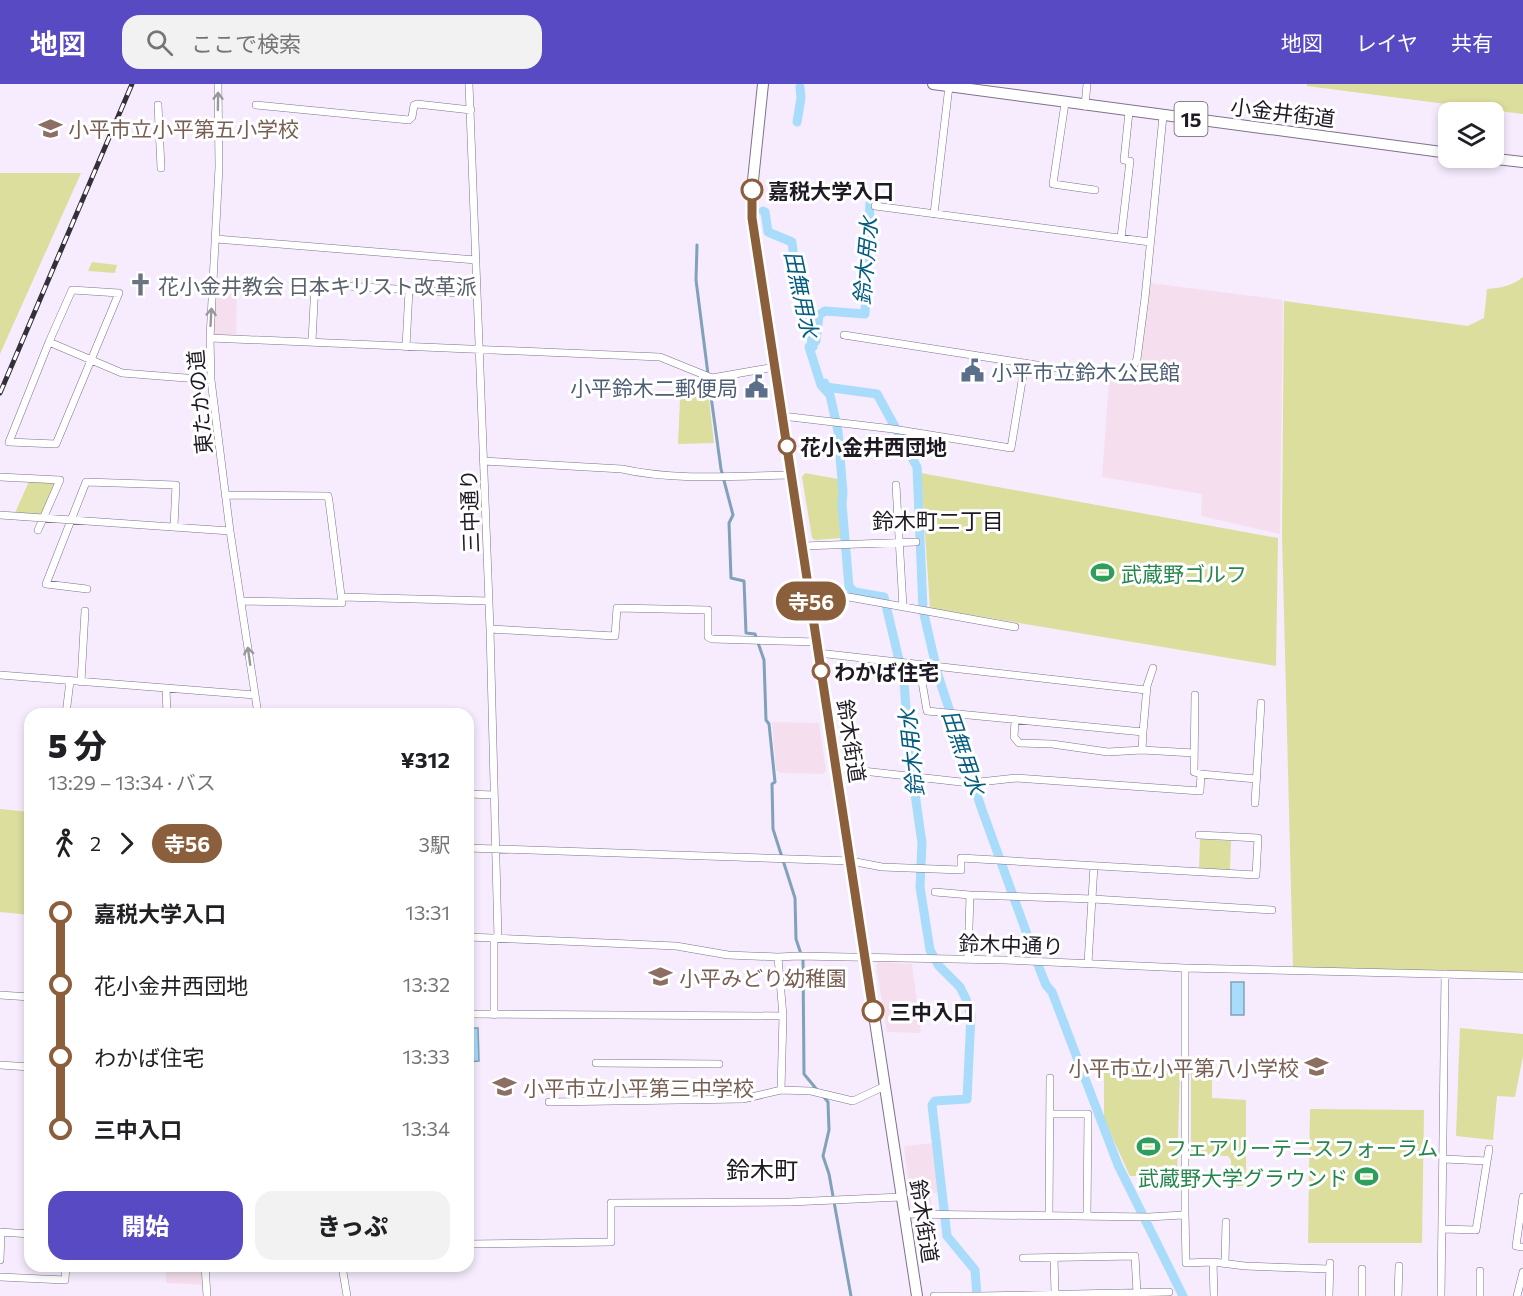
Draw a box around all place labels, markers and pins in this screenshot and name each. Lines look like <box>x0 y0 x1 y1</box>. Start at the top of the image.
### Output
school or university icon: 小平市立小平第五小学校 <box>37 115 63 141</box>
place label: 小平市立小平第五小学校 <box>68 116 299 141</box>
place label: 嘉税大学入口 <box>768 178 894 203</box>
marker: 嘉税大学入口 <box>741 179 763 201</box>
church icon: 花小金井教会 日本キリスト改革派 <box>127 272 153 298</box>
place label: 花小金井教会 日本キリスト改革派 <box>158 273 477 298</box>
public building icon: 小平市立鈴木公民館 <box>960 358 986 384</box>
place label: 小平市立鈴木公民館 <box>991 359 1180 384</box>
public building icon: 小平鈴木二郵便局 <box>743 374 769 400</box>
place label: 小平鈴木二郵便局 <box>570 375 738 400</box>
place label: 花小金井西団地 <box>800 434 947 459</box>
marker: 花小金井西団地 <box>778 437 796 455</box>
sports icon: 武蔵野ゴルフ <box>1090 560 1116 586</box>
place label: 武蔵野ゴルフ <box>1121 561 1247 586</box>
place label: わかば住宅 <box>834 659 939 684</box>
marker: わかば住宅 <box>812 662 830 680</box>
school or university icon: 小平みどり幼稚園 <box>648 964 674 990</box>
place label: 小平みどり幼稚園 <box>679 965 847 990</box>
place label: 三中入口 <box>890 999 974 1024</box>
marker: 三中入口 <box>862 1000 884 1022</box>
school or university icon: 小平市立小平第八小学校 <box>1304 1054 1330 1080</box>
place label: 小平市立小平第八小学校 <box>1068 1055 1299 1080</box>
school or university icon: 小平市立小平第三中学校 <box>492 1074 518 1100</box>
place label: 小平市立小平第三中学校 <box>523 1075 754 1100</box>
sports icon: フェアリーテニスフォーラム <box>1135 1134 1161 1160</box>
place label: フェアリーテニスフォーラム <box>1166 1135 1438 1160</box>
sports icon: 武蔵野大学グラウンド <box>1353 1164 1379 1190</box>
place label: 武蔵野大学グラウンド <box>1138 1165 1348 1190</box>

